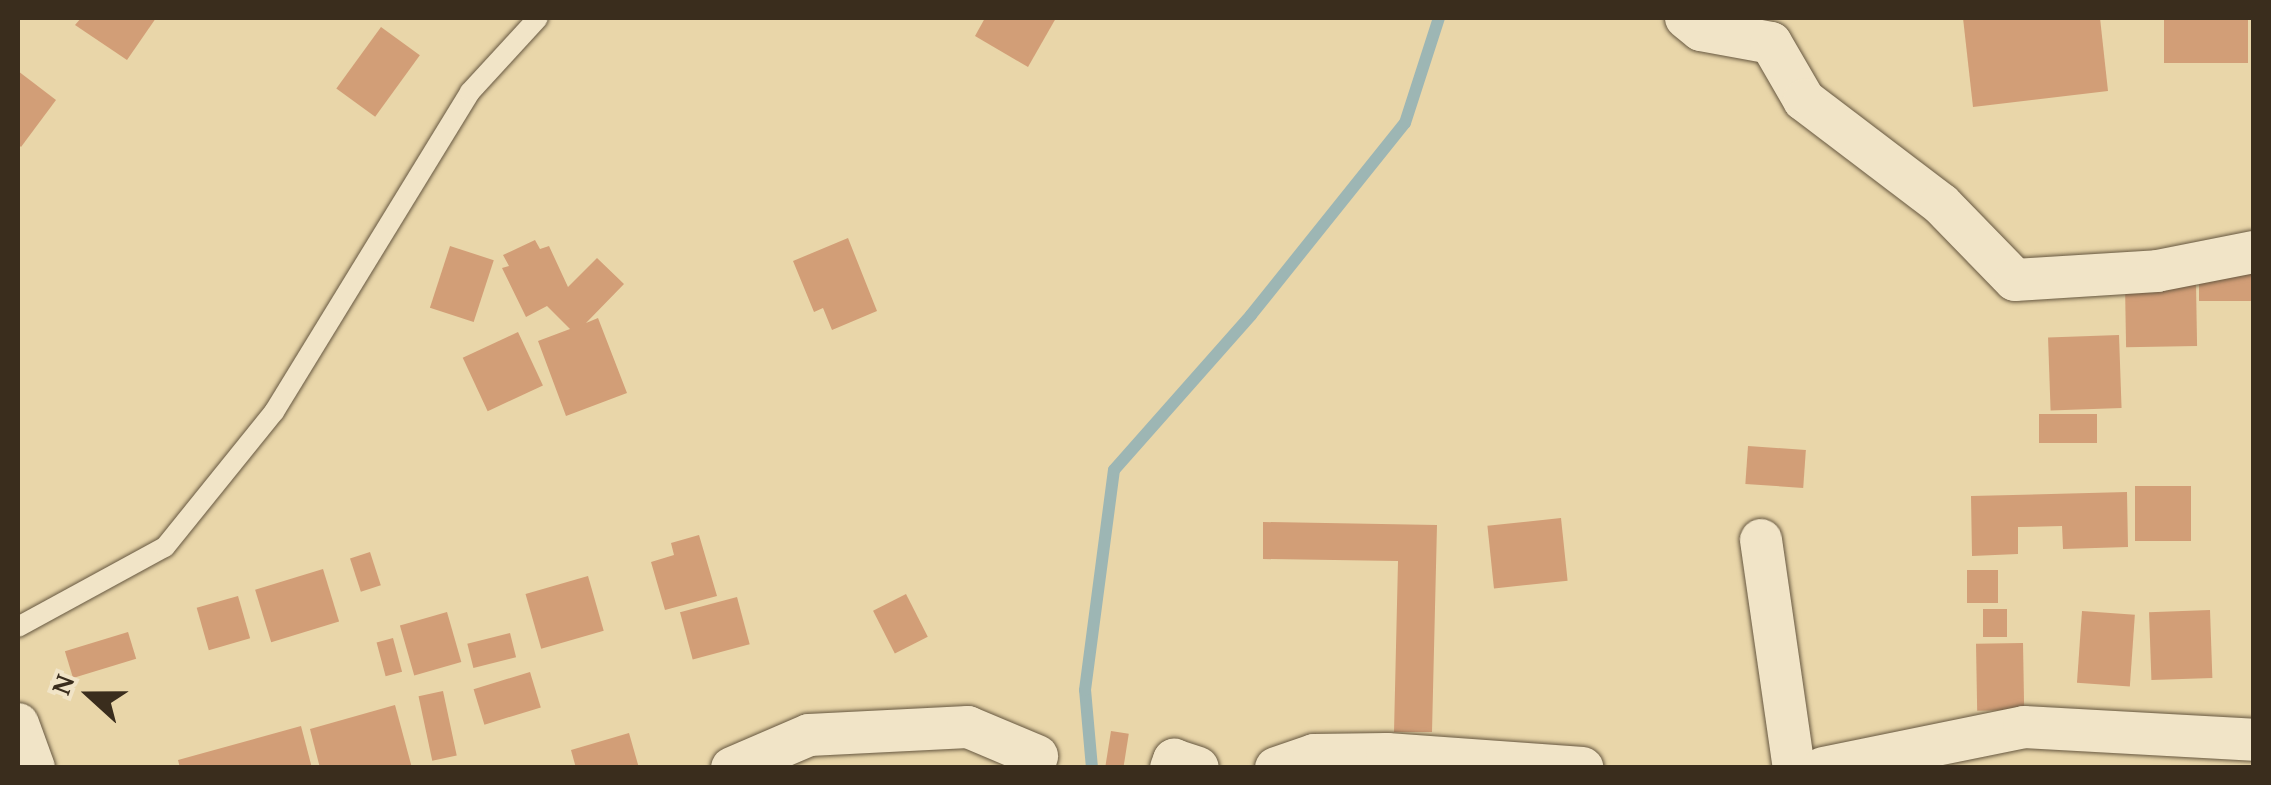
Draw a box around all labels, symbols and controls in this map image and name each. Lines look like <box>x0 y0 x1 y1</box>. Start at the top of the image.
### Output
north arrow <box>40 645 140 745</box>
text: N <box>39 668 84 700</box>

